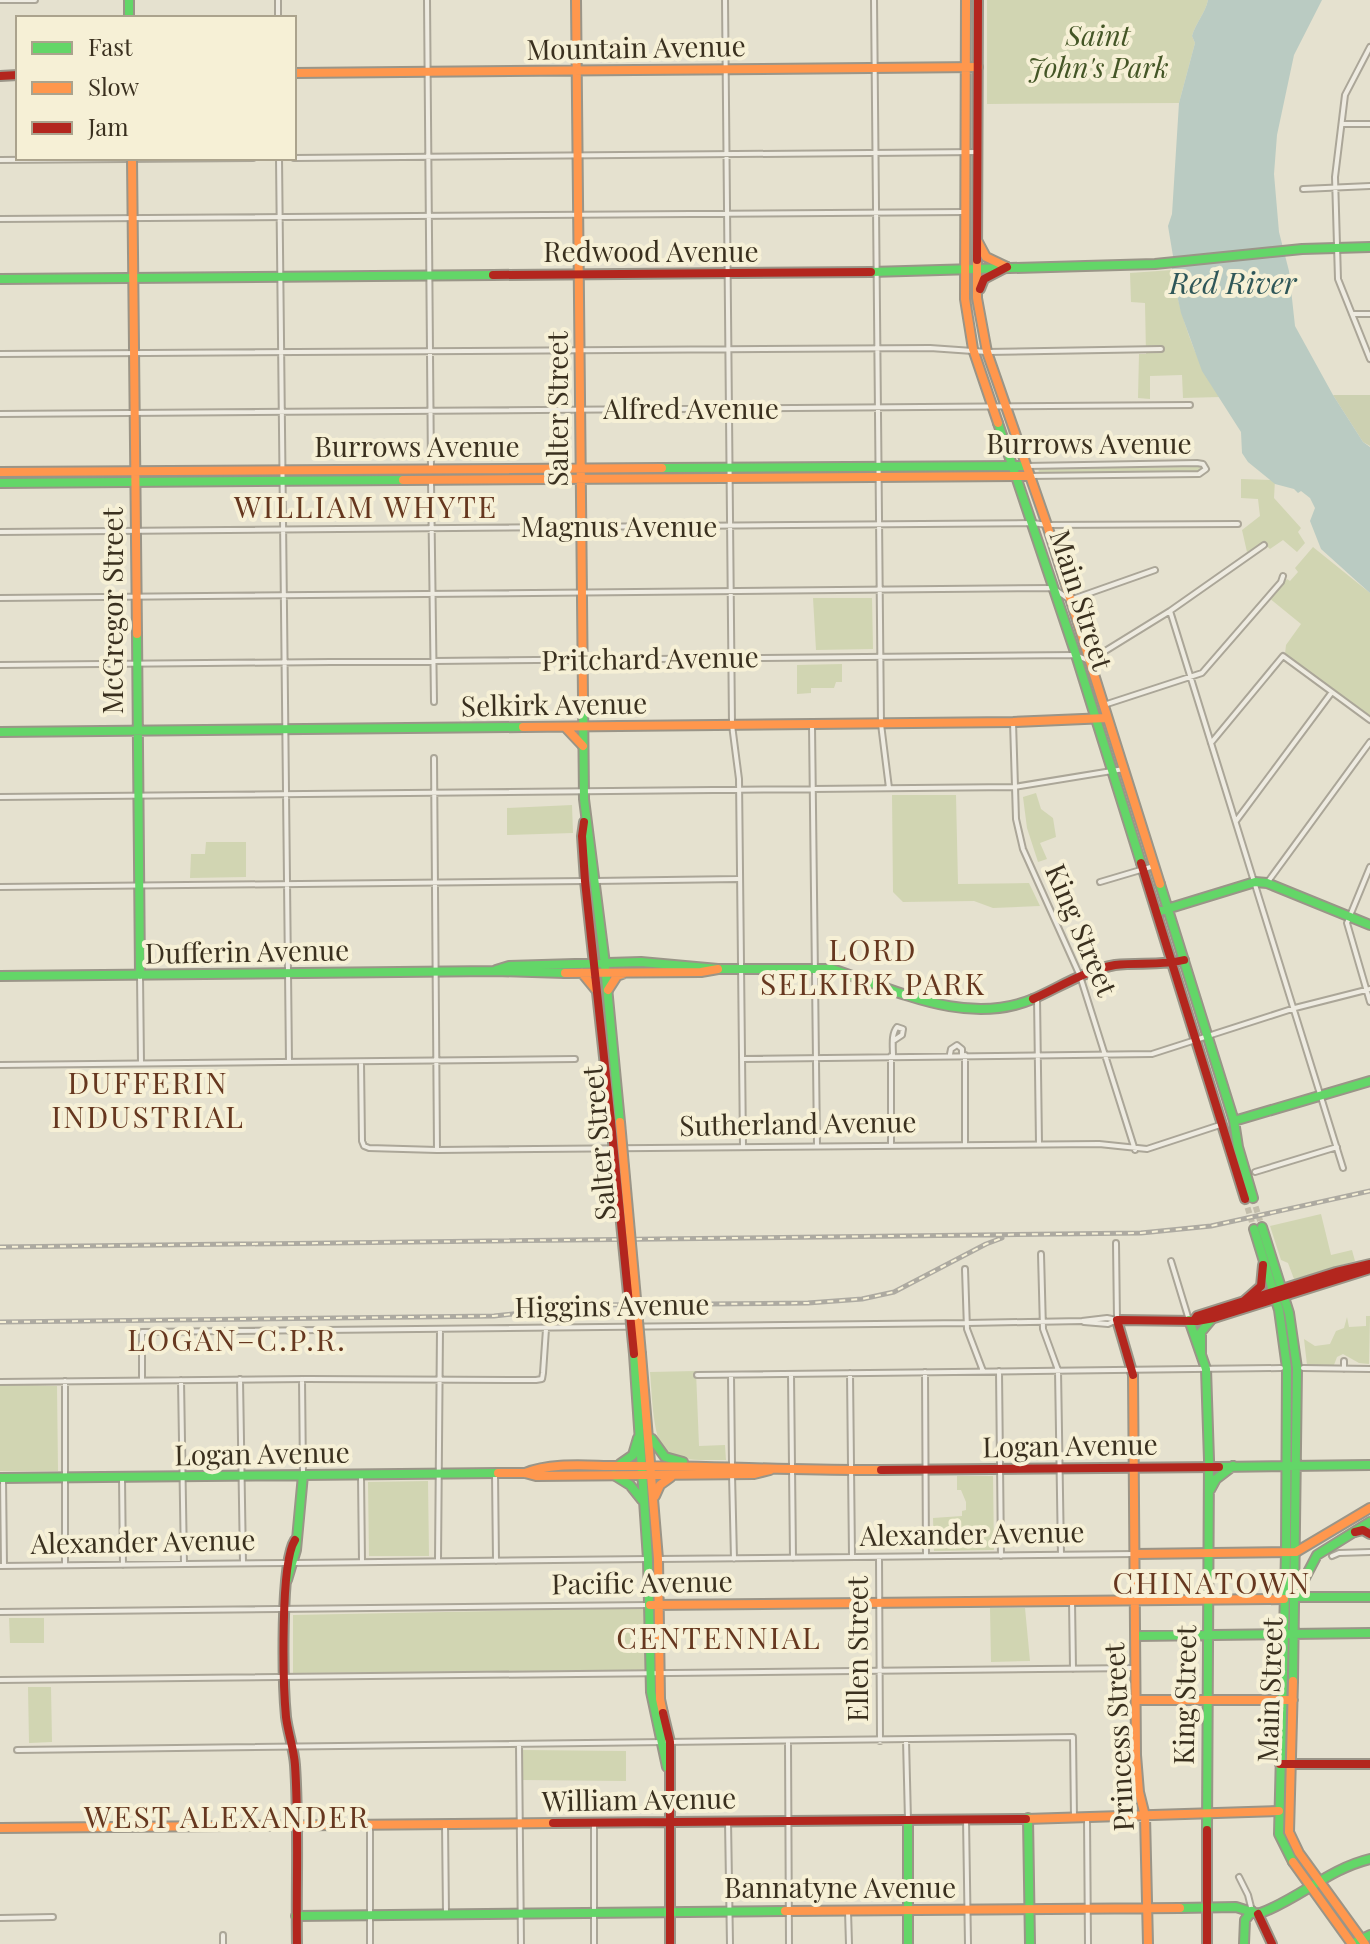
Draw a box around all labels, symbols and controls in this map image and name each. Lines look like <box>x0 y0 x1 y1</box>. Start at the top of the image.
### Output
legend <box>16 16 296 160</box>
park label: Saint John's Park <box>1027 16 1169 85</box>
street label: Mountain Avenue <box>526 26 746 67</box>
text: Fast <box>88 30 133 62</box>
text: Slow <box>88 70 140 102</box>
text: Jam <box>87 110 129 142</box>
street label: Redwood Avenue <box>543 232 759 269</box>
water label: Red River <box>1168 262 1298 302</box>
street label: Salter Street <box>538 330 575 487</box>
street label: Alfred Avenue <box>602 389 779 426</box>
street label: Burrows Avenue <box>986 424 1192 461</box>
street label: Burrows Avenue <box>314 427 520 464</box>
district label: WILLIAM WHYTE <box>233 486 498 526</box>
street label: McGregor Street <box>93 506 130 715</box>
street label: Magnus Avenue <box>521 507 717 544</box>
street label: Main Street <box>1042 525 1123 675</box>
street label: Pritchard Avenue <box>541 637 759 678</box>
street label: Selkirk Avenue <box>461 683 647 724</box>
street label: King Street <box>1038 858 1127 1002</box>
district label: LORD SELKIRK PARK <box>760 929 986 1003</box>
street label: Dufferin Avenue <box>145 930 349 971</box>
district label: DUFFERIN INDUSTRIAL <box>51 1062 245 1136</box>
street label: Salter Street <box>572 1063 623 1222</box>
street label: Sutherland Avenue <box>679 1102 917 1143</box>
street label: Higgins Avenue <box>514 1284 710 1325</box>
district label: LOGAN–C.P.R. <box>127 1319 347 1359</box>
street label: Logan Avenue <box>982 1424 1158 1465</box>
street label: Logan Avenue <box>174 1432 350 1473</box>
street label: Alexander Avenue <box>858 1512 1085 1553</box>
street label: Alexander Avenue <box>29 1520 256 1561</box>
street label: Pacific Avenue <box>551 1561 733 1602</box>
district label: CHINATOWN <box>1113 1562 1311 1602</box>
street label: Ellen Street <box>838 1575 875 1722</box>
street label: Main Street <box>1247 1616 1290 1763</box>
district label: CENTENNIAL <box>616 1617 822 1657</box>
street label: King Street <box>1164 1624 1203 1765</box>
street label: Princess Street <box>1094 1641 1141 1832</box>
street label: William Avenue <box>541 1778 736 1819</box>
district label: WEST ALEXANDER <box>83 1796 370 1836</box>
street label: Bannatyne Avenue <box>724 1868 956 1905</box>

